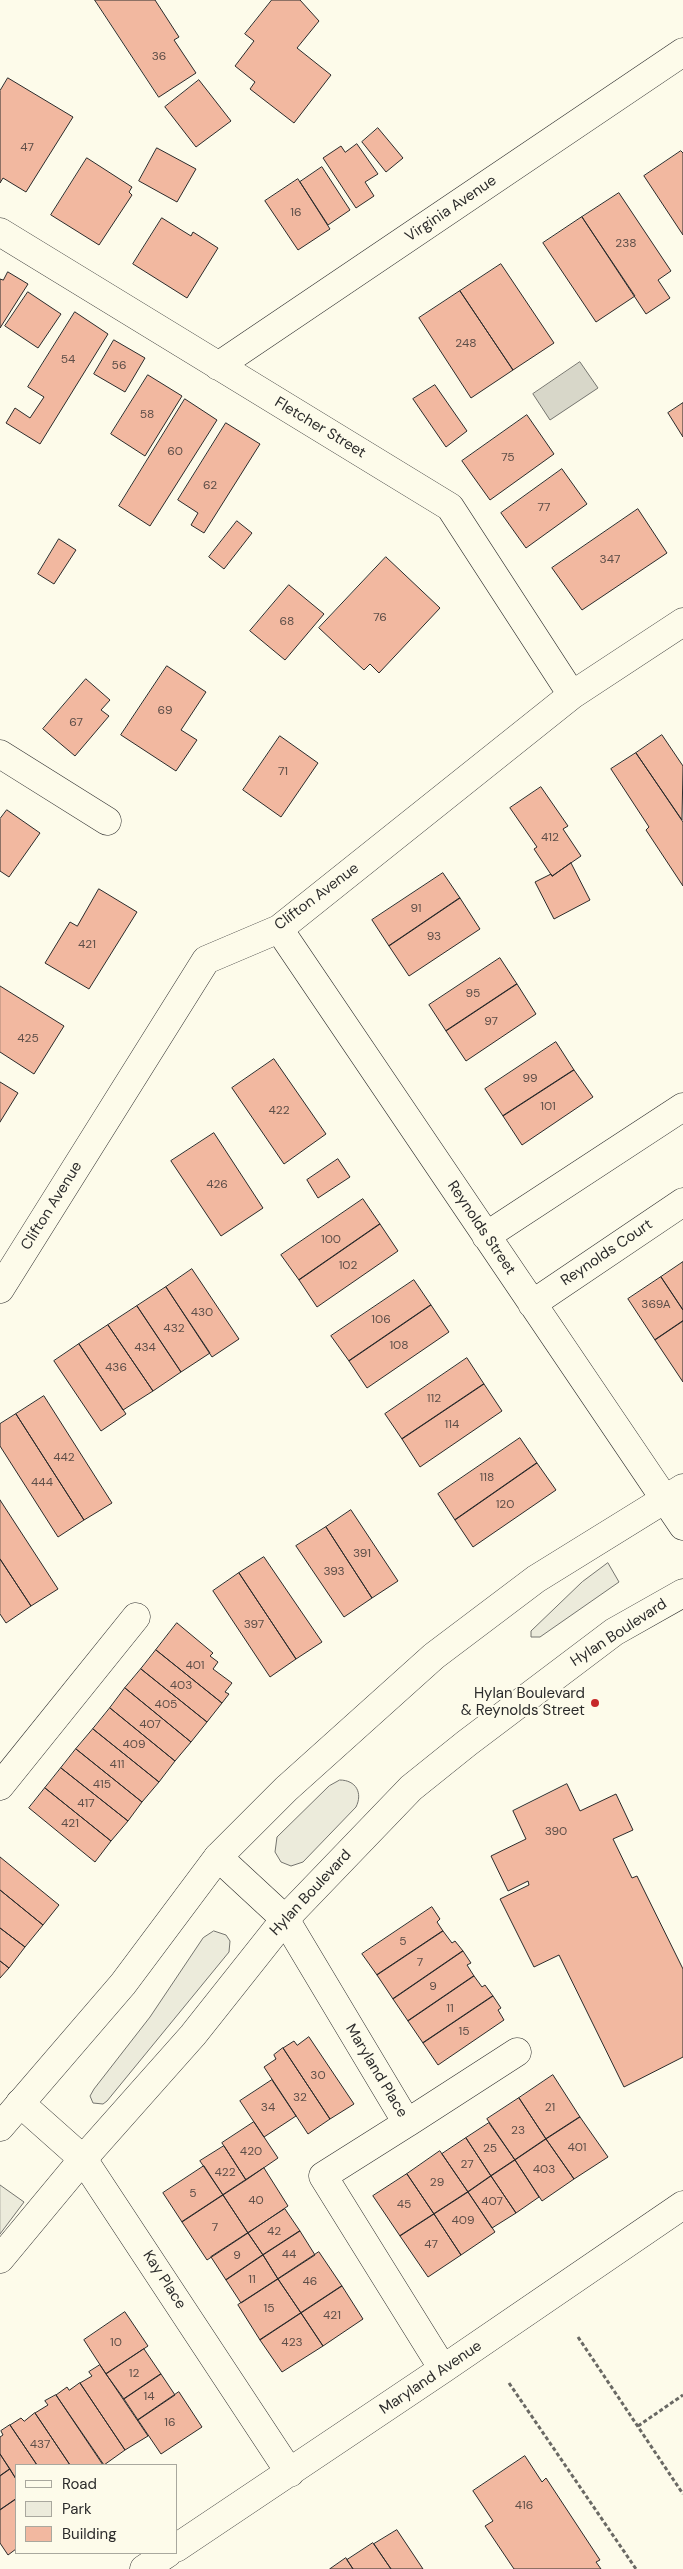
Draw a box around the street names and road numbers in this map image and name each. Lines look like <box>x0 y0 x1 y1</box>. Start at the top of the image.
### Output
street label: Virginia Avenue <box>402 172 500 246</box>
street label: Fletcher Street <box>271 394 369 462</box>
street label: Clifton Avenue <box>271 859 363 935</box>
street label: Clifton Avenue <box>18 1158 86 1254</box>
street label: Reynolds Street <box>443 1178 519 1278</box>
street label: Reynolds Court <box>558 1216 656 1290</box>
street label: Hylan Boulevard <box>568 1595 670 1671</box>
street label: Hylan Boulevard <box>267 1846 355 1940</box>
street label: Maryland Place <box>341 2021 411 2121</box>
street label: Kay Place <box>138 2247 190 2313</box>
street label: Maryland Avenue <box>377 2337 485 2419</box>

